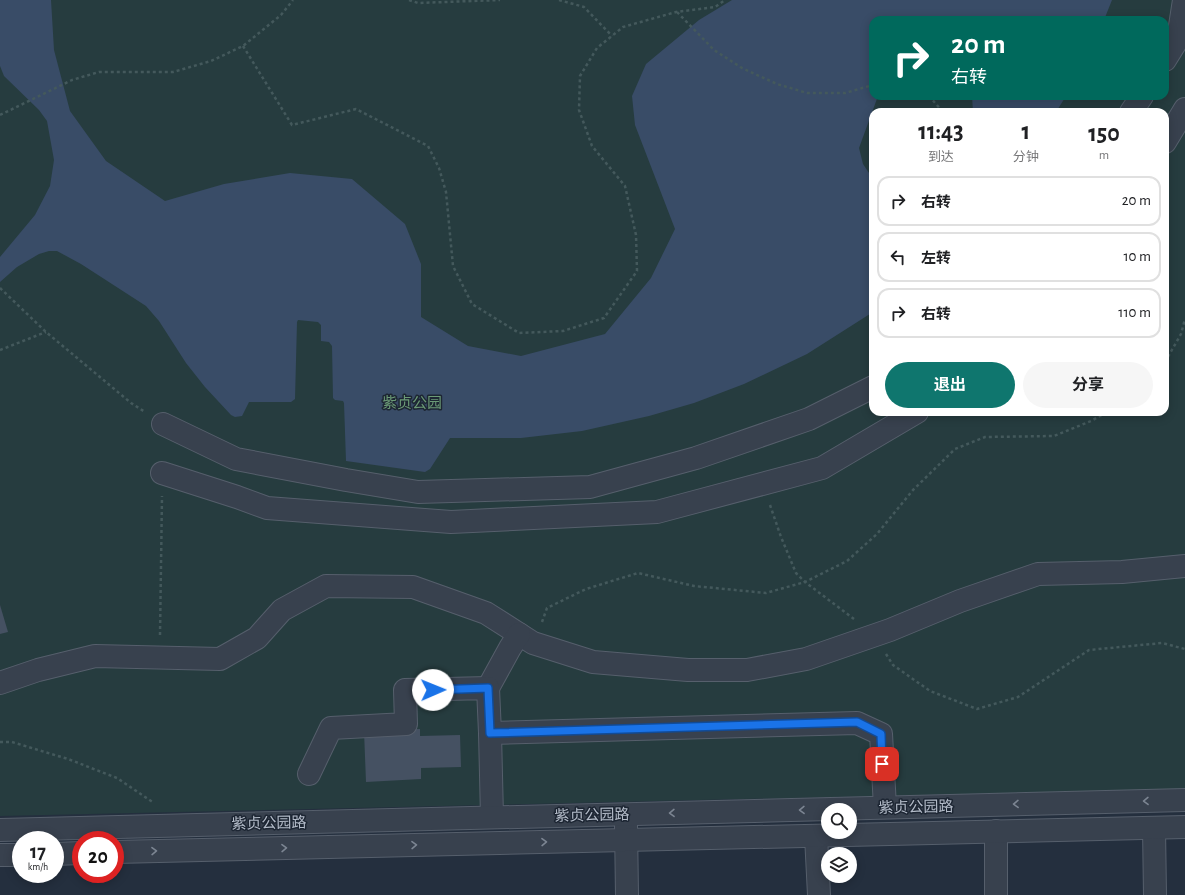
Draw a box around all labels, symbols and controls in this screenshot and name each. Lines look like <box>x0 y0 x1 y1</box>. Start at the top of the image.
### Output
text: 20 m <box>951 31 1006 59</box>
icon: right <box>885 32 937 84</box>
text: 右转 <box>951 69 987 87</box>
text: 11:43 <box>918 120 964 144</box>
text: 1 <box>1022 120 1030 144</box>
text: 150 <box>1088 122 1120 146</box>
text: m <box>1099 149 1109 162</box>
text: 到达 <box>928 151 954 164</box>
text: 分钟 <box>1013 151 1039 164</box>
icon: right <box>887 190 909 212</box>
text: 20 m <box>1122 193 1151 208</box>
text: 右转 <box>921 195 951 210</box>
icon: left <box>887 246 909 268</box>
text: 10 m <box>1123 249 1151 264</box>
text: 左转 <box>921 251 951 266</box>
icon: right <box>887 302 909 324</box>
text: 110 m <box>1118 305 1151 320</box>
text: 右转 <box>921 307 951 322</box>
button: 退出 <box>885 362 1015 408</box>
button: 分享 <box>1023 362 1153 408</box>
park label: 紫贞公园 <box>382 395 442 411</box>
position arrow <box>412 669 454 711</box>
pin <box>865 747 899 781</box>
icon: arrive <box>871 753 893 775</box>
one-way arrow <box>1143 797 1149 805</box>
street label: 紫贞公园路 <box>878 798 954 816</box>
one-way arrow <box>1013 800 1019 808</box>
map controls <box>821 803 857 883</box>
button: search <box>821 803 857 839</box>
one-way arrow <box>799 805 805 814</box>
street label: 紫贞公园路 <box>554 806 630 824</box>
one-way arrow <box>669 809 675 817</box>
street label: 紫贞公园路 <box>231 814 307 832</box>
speed limit sign: 20 <box>72 831 124 883</box>
one-way arrow <box>541 838 547 846</box>
one-way arrow <box>411 841 417 849</box>
text: 17 <box>30 842 46 862</box>
one-way arrow <box>281 844 287 853</box>
one-way arrow <box>151 847 157 856</box>
button: layers <box>821 847 857 883</box>
text: km/h <box>28 862 48 872</box>

